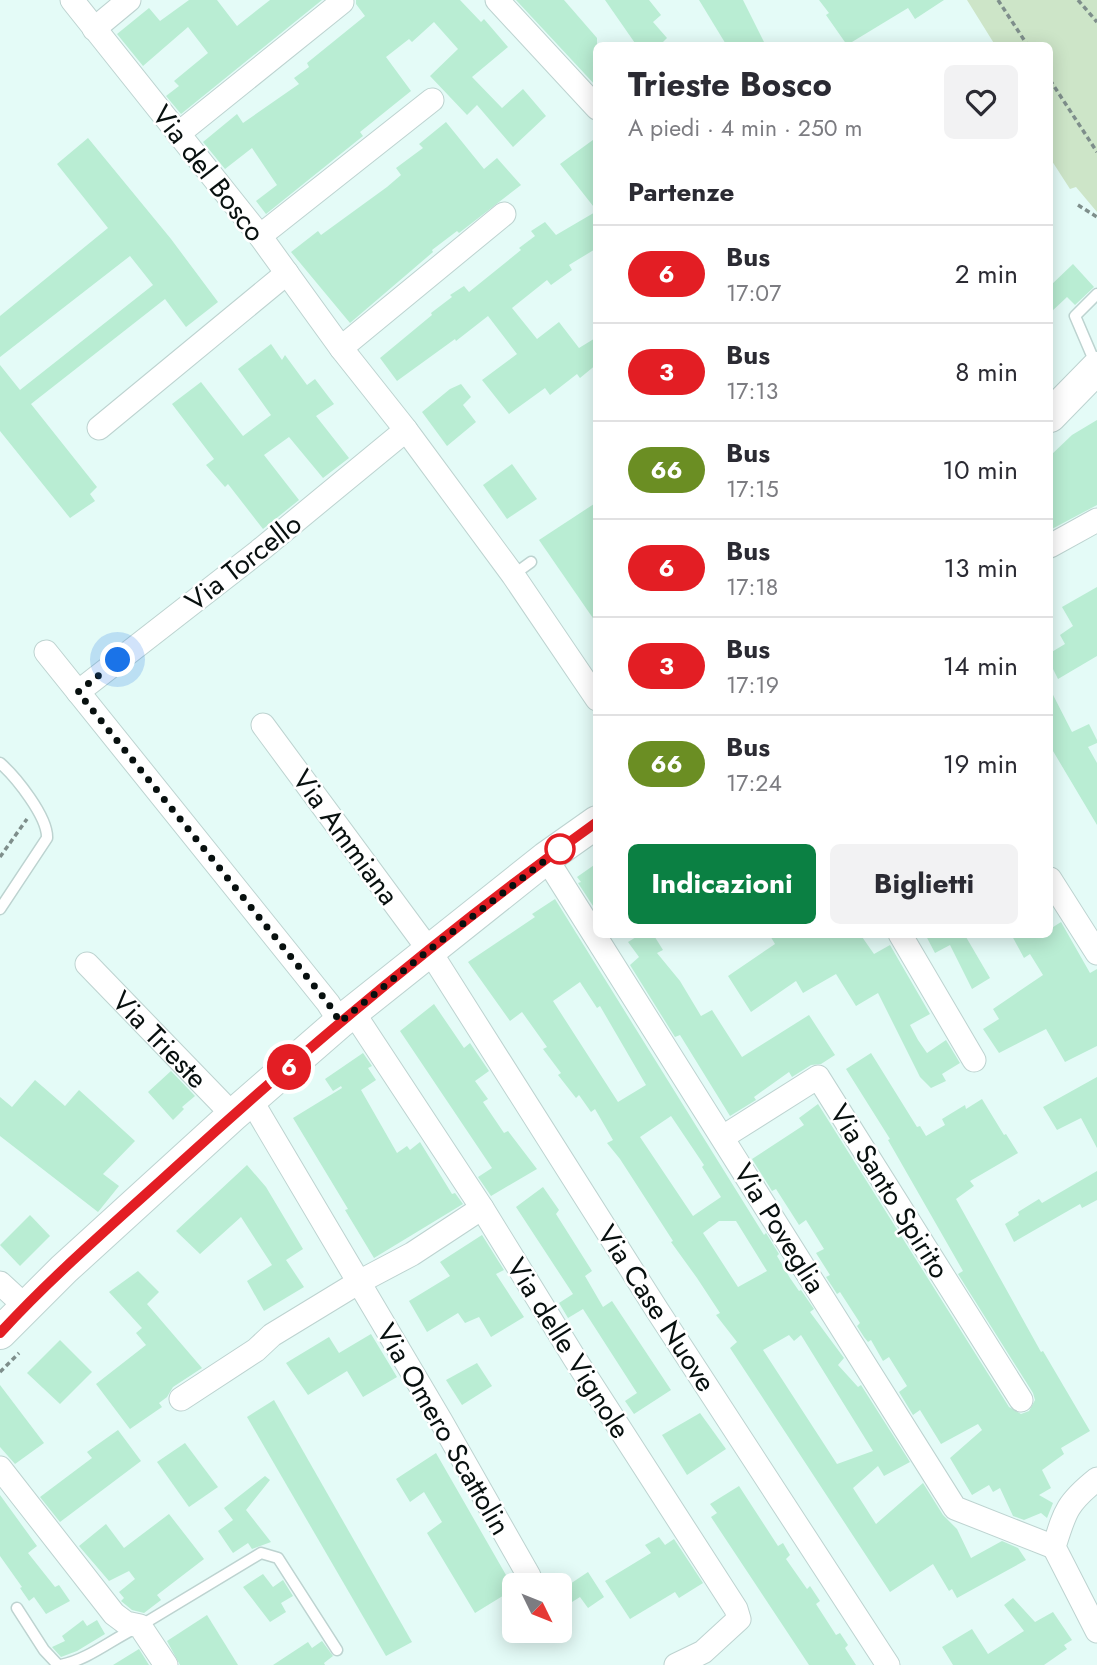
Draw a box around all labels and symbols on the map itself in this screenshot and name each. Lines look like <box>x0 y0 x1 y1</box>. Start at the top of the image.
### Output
street label: Via del Bosco <box>142 96 275 250</box>
street label: Via Torcello <box>176 504 310 621</box>
your location <box>100 642 135 677</box>
street label: Via Ammiana <box>282 761 409 914</box>
unlabelled marker <box>545 834 575 864</box>
street label: Via Trieste <box>102 982 217 1098</box>
line badge: 6 <box>266 1044 312 1090</box>
street label: Via Santo Spirito <box>819 1096 960 1287</box>
street label: Via Poveglia <box>723 1155 836 1301</box>
street label: Via Case Nuove <box>587 1217 726 1400</box>
street label: Via delle Vignole <box>497 1250 641 1447</box>
street label: Via Omero Scattolin <box>366 1316 521 1543</box>
north arrow <box>502 1573 572 1643</box>

